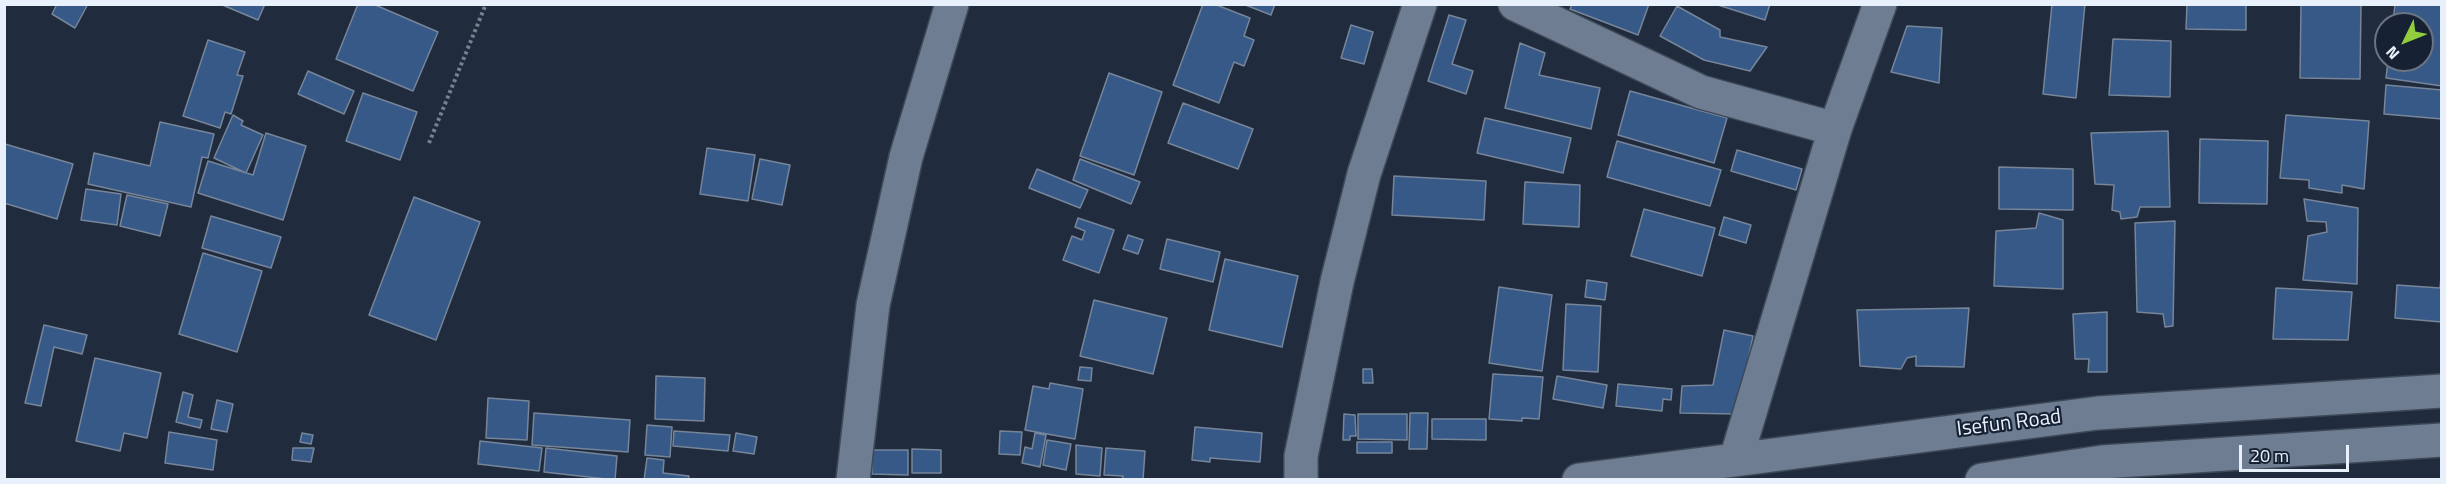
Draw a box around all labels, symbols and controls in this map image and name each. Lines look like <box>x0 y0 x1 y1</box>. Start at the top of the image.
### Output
north arrow <box>2374 12 2434 72</box>
text: N <box>2380 41 2405 65</box>
street label: Isefun Road <box>1955 405 2063 443</box>
scale bar <box>2242 433 2352 471</box>
text: 20 m <box>2250 442 2289 469</box>

